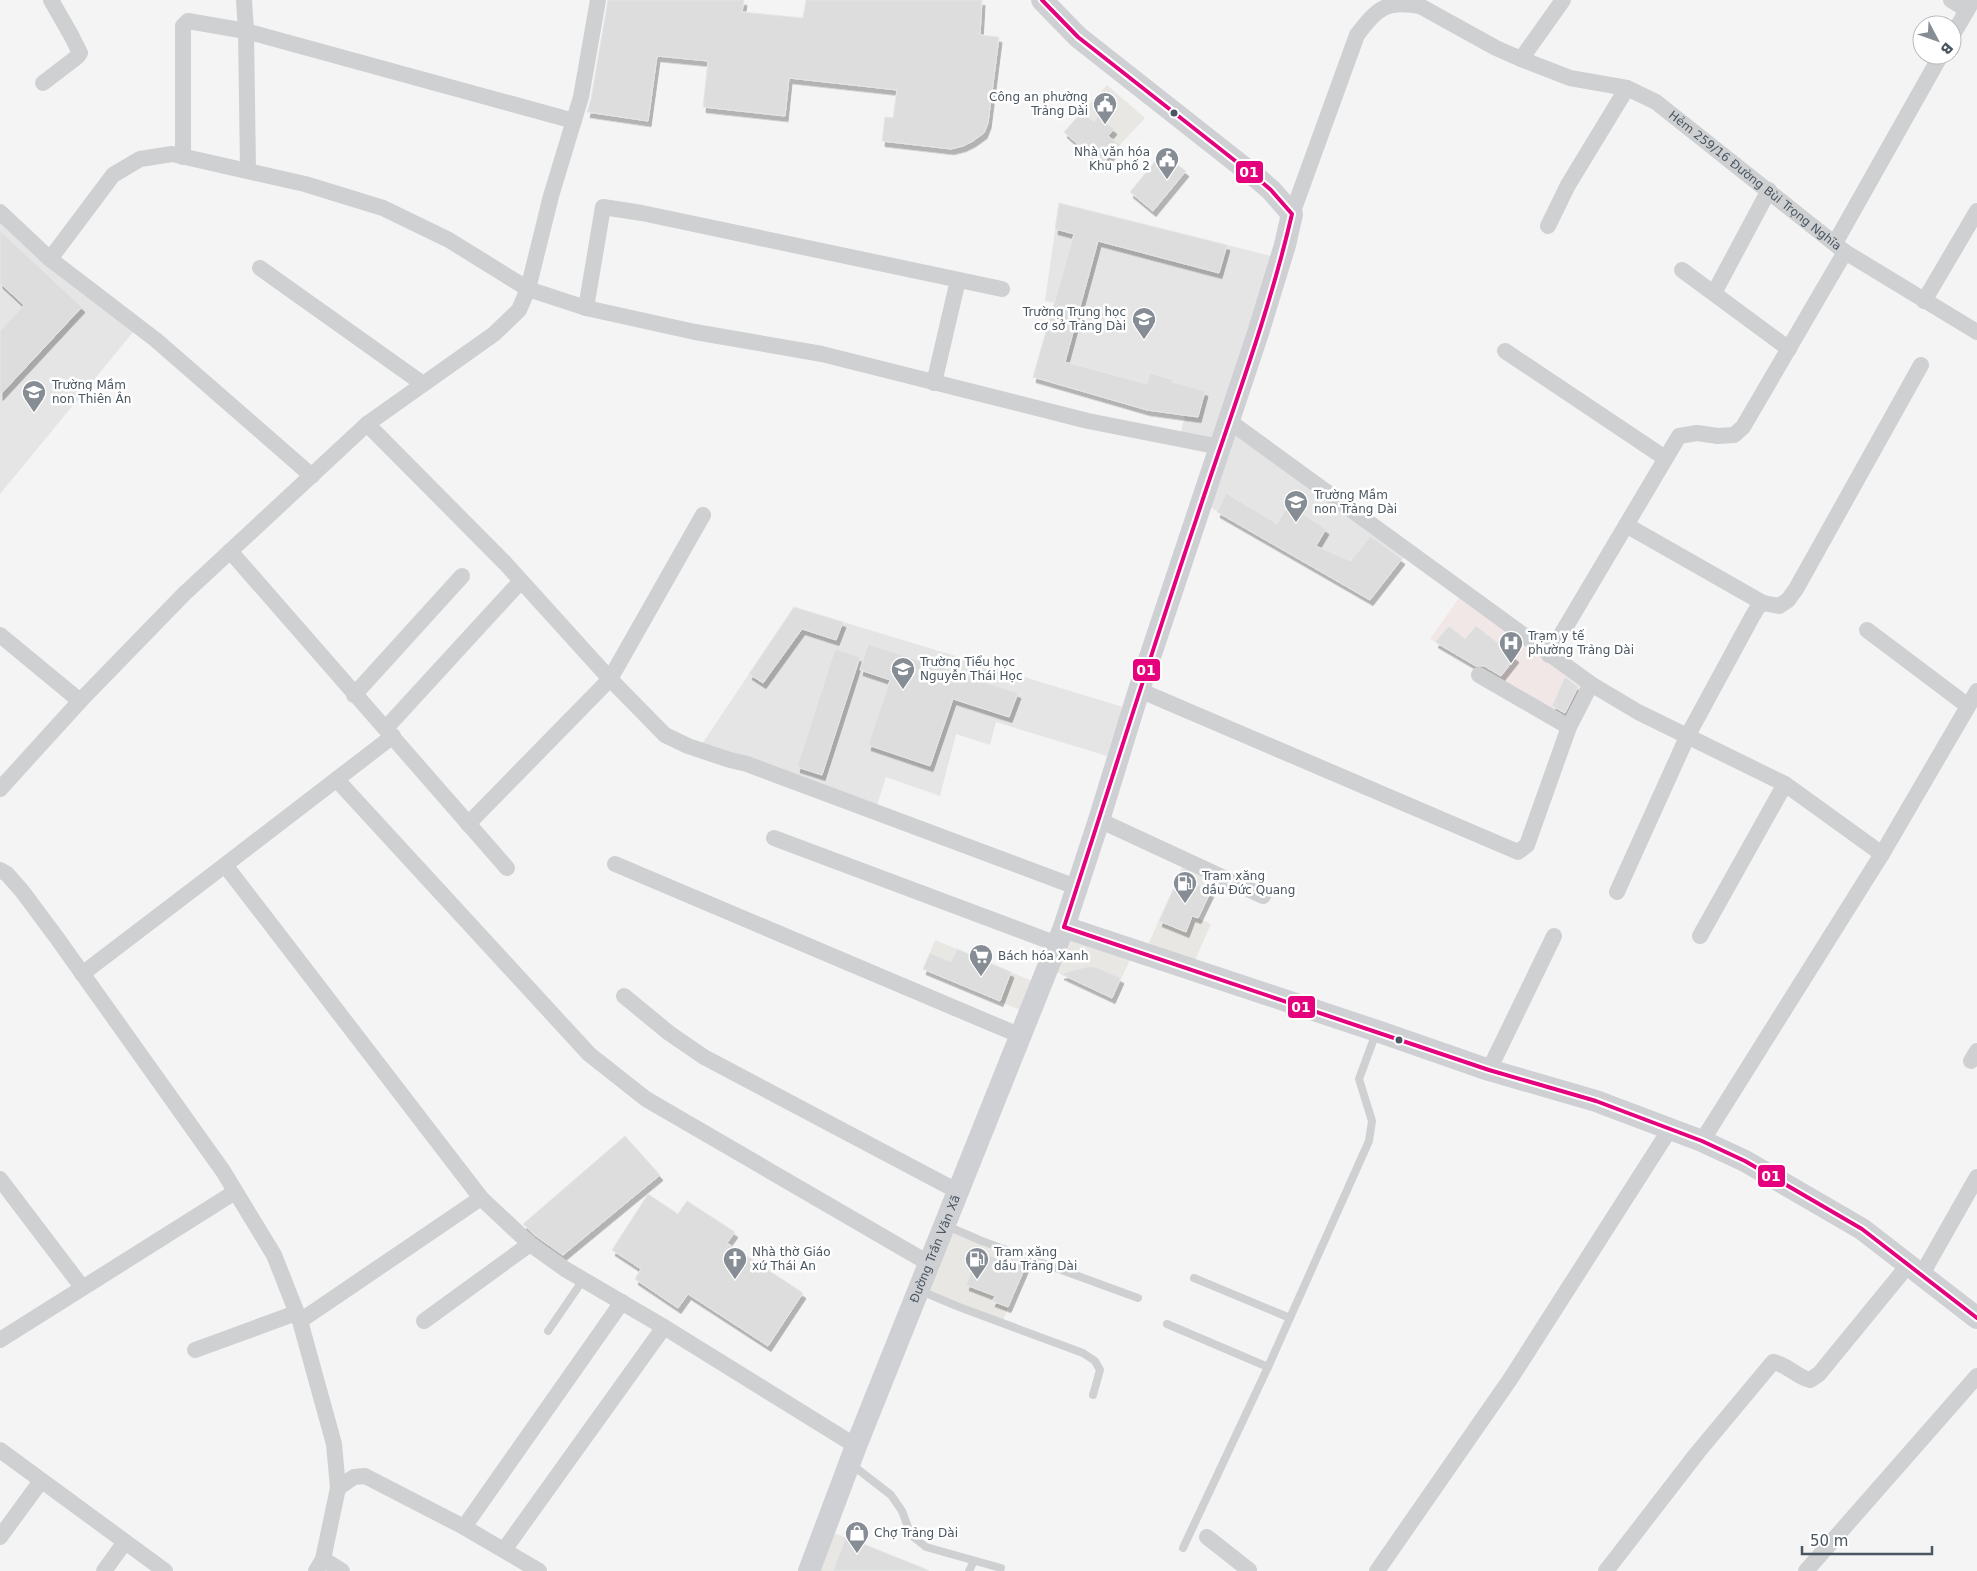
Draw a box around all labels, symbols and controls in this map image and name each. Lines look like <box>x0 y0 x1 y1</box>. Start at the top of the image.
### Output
north arrow <box>1912 15 1962 65</box>
text: B <box>1937 39 1956 58</box>
place label: Công an phường Trảng Dài <box>989 90 1088 118</box>
public building icon: Công an phường Trảng Dài <box>1092 91 1118 125</box>
unlabelled marker <box>1169 108 1179 118</box>
street label: Hẻm 259/16 Đường Bùi Trọng Nghĩa <box>1666 108 1844 253</box>
place label: Nhà văn hóa Khu phố 2 <box>1074 145 1150 173</box>
public building icon: Nhà văn hóa Khu phố 2 <box>1154 146 1180 180</box>
line badge: 01 <box>1235 160 1264 184</box>
text: 01 <box>1239 164 1259 180</box>
place label: Trường Trung học cơ sở Trảng Dài <box>1022 305 1126 333</box>
school or university icon: Trường Trung học cơ sở Trảng Dài <box>1131 306 1157 340</box>
place label: Trường Mầm non Thiên Ân <box>51 378 131 406</box>
school or university icon: Trường Mầm non Thiên Ân <box>21 379 47 413</box>
place label: Trường Mầm non Trảng Dài <box>1313 488 1397 516</box>
school or university icon: Trường Mầm non Trảng Dài <box>1283 489 1309 523</box>
place label: Trạm y tế phường Trảng Dài <box>1527 629 1634 657</box>
hospital icon: Trạm y tế phường Trảng Dài <box>1498 630 1524 664</box>
place label: Trường Tiểu học Nguyễn Thái Học <box>919 655 1023 683</box>
school or university icon: Trường Tiểu học Nguyễn Thái Học <box>890 656 916 690</box>
line badge: 01 <box>1132 658 1161 682</box>
text: 01 <box>1136 662 1156 678</box>
place label: Trạm xăng dầu Đức Quang <box>1201 869 1295 897</box>
fuel station icon: Trạm xăng dầu Đức Quang <box>1172 870 1198 904</box>
supermarket icon: Bách hóa Xanh <box>968 943 994 977</box>
place label: Bách hóa Xanh <box>998 949 1089 963</box>
line badge: 01 <box>1287 995 1316 1019</box>
text: 01 <box>1291 999 1311 1015</box>
unlabelled marker <box>1394 1035 1404 1045</box>
line badge: 01 <box>1757 1164 1786 1188</box>
text: 01 <box>1761 1168 1781 1184</box>
street label: Đường Trần Văn Xã <box>907 1193 963 1305</box>
place label: Nhà thờ Giáo xứ Thái An <box>752 1245 831 1273</box>
place label: Trạm xăng dầu Trảng Dài <box>993 1245 1077 1273</box>
church icon: Nhà thờ Giáo xứ Thái An <box>722 1246 748 1280</box>
fuel station icon: Trạm xăng dầu Trảng Dài <box>964 1246 990 1280</box>
shop icon: Chợ Trảng Dài <box>844 1520 870 1554</box>
scale bar <box>1802 1524 1932 1556</box>
place label: Chợ Trảng Dài <box>874 1526 958 1540</box>
text: 50 m <box>1810 1532 1848 1550</box>

